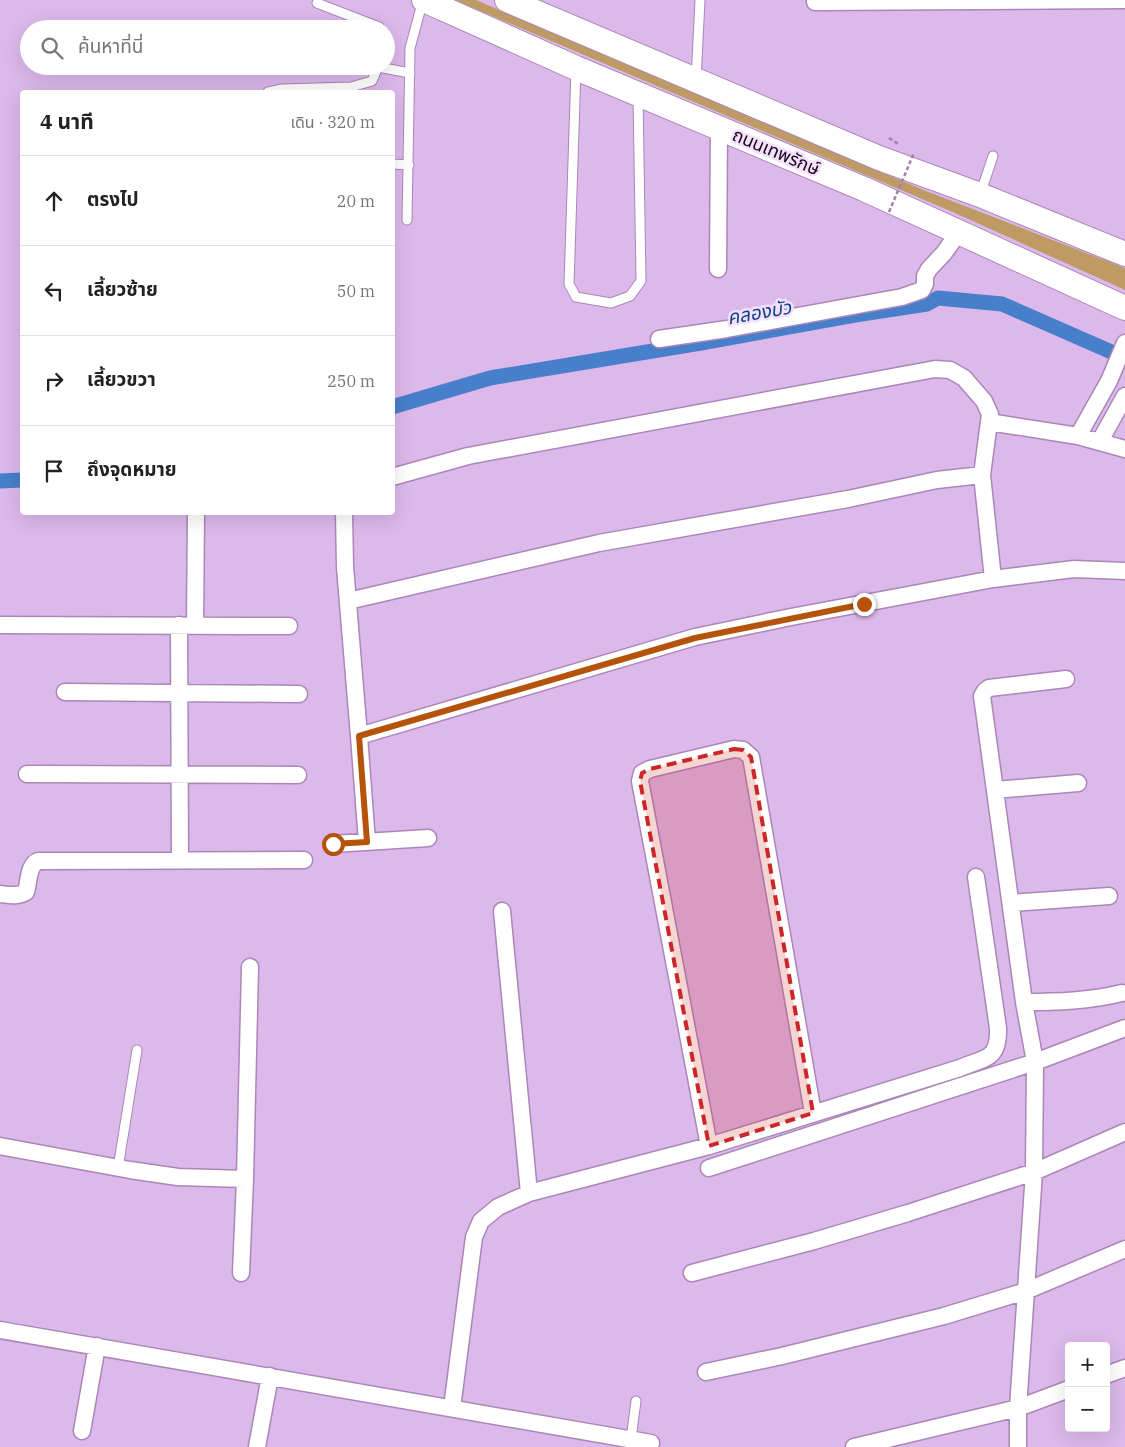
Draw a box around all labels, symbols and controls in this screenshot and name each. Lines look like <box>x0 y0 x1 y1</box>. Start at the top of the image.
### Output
search box <box>20 20 395 75</box>
icon: search <box>38 34 66 62</box>
text: ค้นหาที่นี่ <box>78 34 143 58</box>
text: 4 นาที <box>40 107 94 135</box>
text: เดิน · 320 m <box>290 112 375 132</box>
street label: ถนนเทพรักษ์ <box>729 123 823 180</box>
icon: ahead <box>40 187 68 215</box>
text: ตรงไป <box>87 187 139 211</box>
text: 20 m <box>337 191 375 211</box>
icon: left <box>40 277 68 305</box>
text: เลี้ยวซ้าย <box>87 277 158 301</box>
text: 50 m <box>337 281 375 301</box>
water label: คลองบัว <box>725 294 793 329</box>
icon: right <box>40 367 68 395</box>
text: เลี้ยวขวา <box>87 367 156 391</box>
text: 250 m <box>327 371 375 391</box>
icon: arrive <box>40 457 68 485</box>
text: ถึงจุดหมาย <box>87 457 177 481</box>
route end <box>853 593 876 616</box>
route start <box>322 833 345 856</box>
map controls <box>1065 1342 1110 1432</box>
button: + <box>1065 1342 1110 1387</box>
button: − <box>1065 1387 1110 1432</box>

